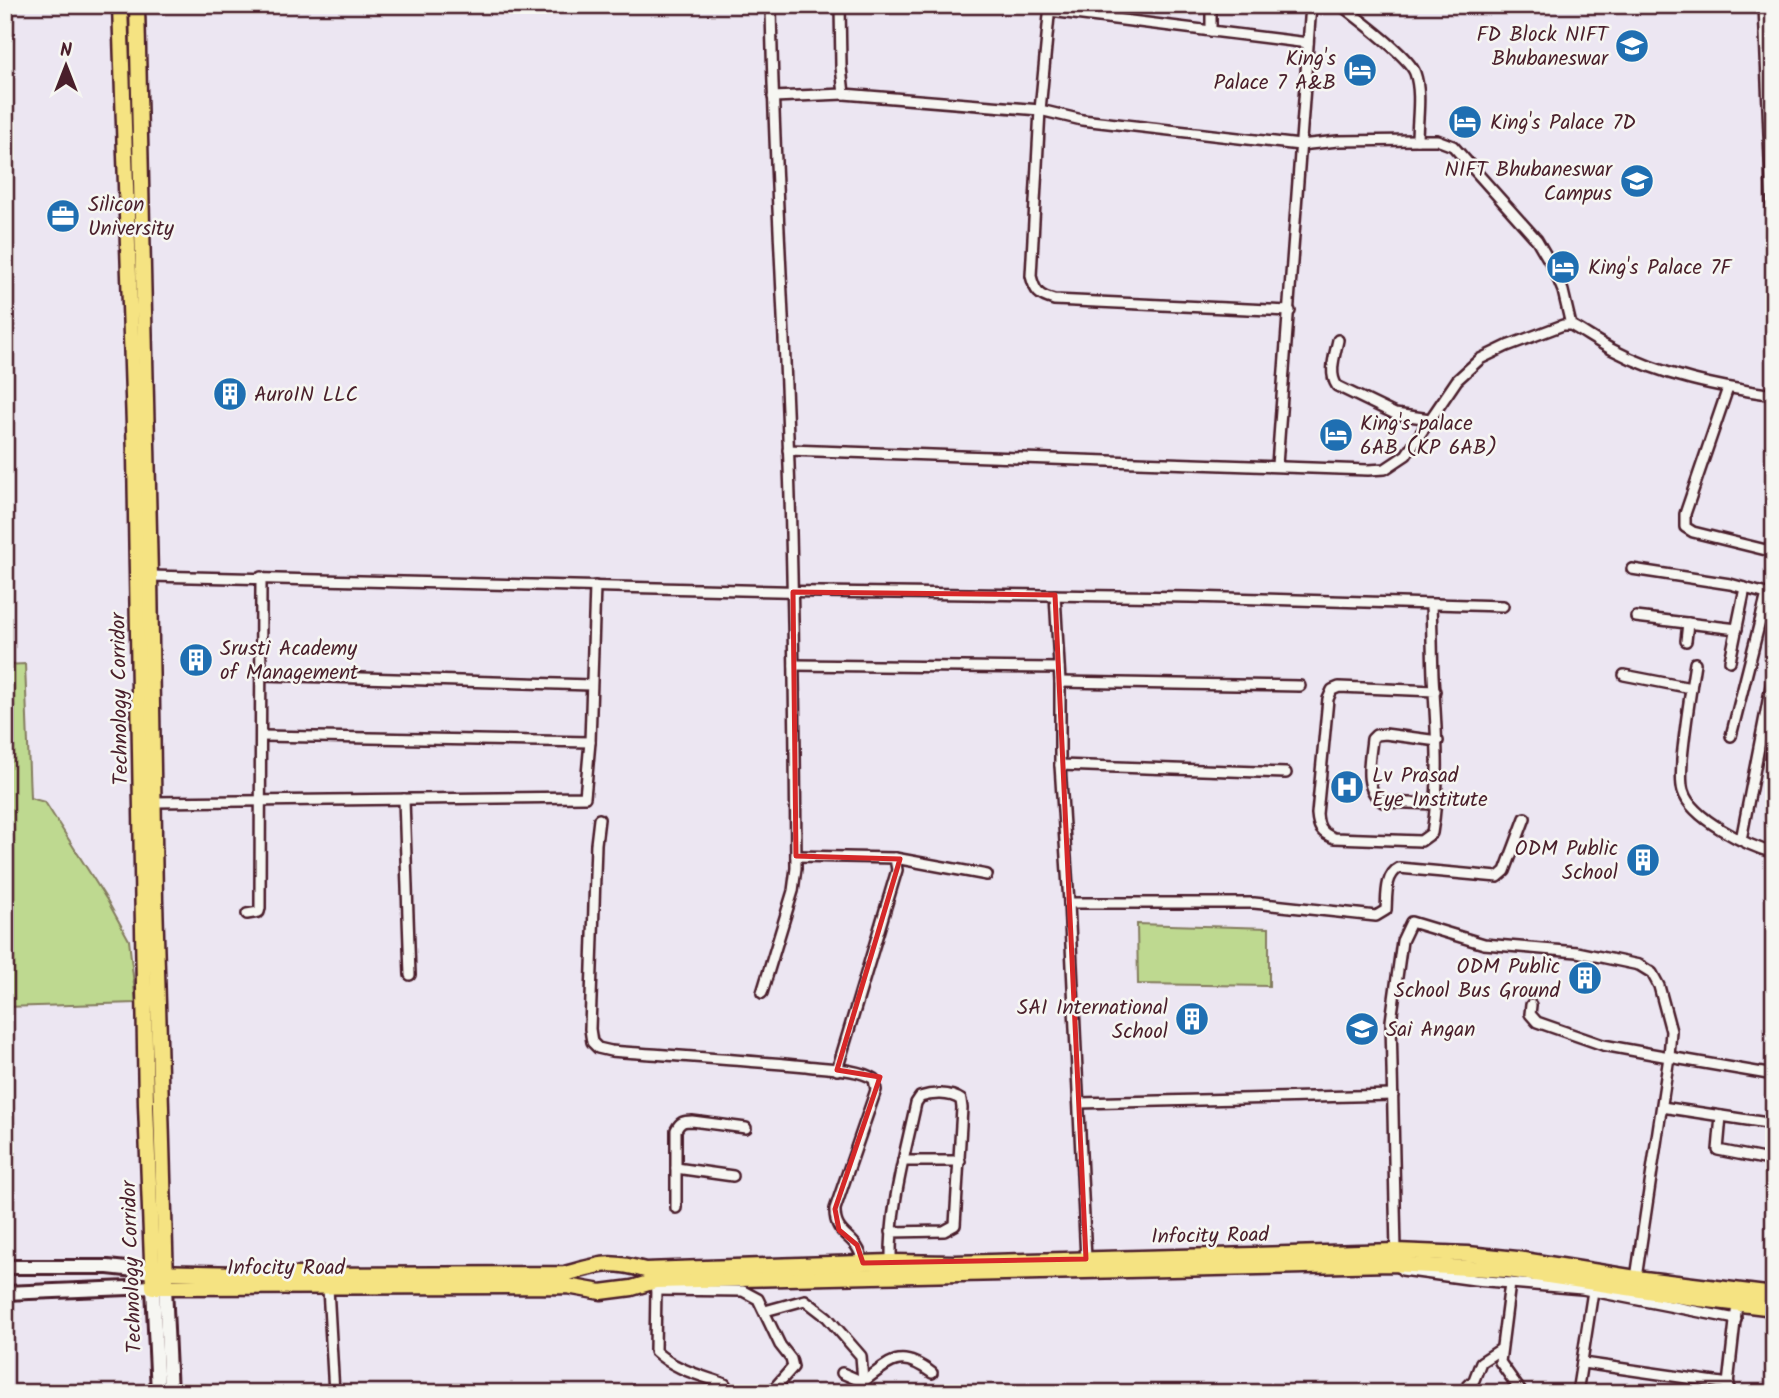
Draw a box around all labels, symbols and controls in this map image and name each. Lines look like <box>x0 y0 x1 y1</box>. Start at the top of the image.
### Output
place label: FD Block NIFT Bhubaneswar <box>1476 19 1610 76</box>
school or university icon: FD Block NIFT Bhubaneswar <box>1613 27 1651 65</box>
north arrow <box>32 32 102 102</box>
text: N <box>60 36 72 66</box>
place label: King's Palace 7 A&B <box>1214 43 1336 100</box>
hotel icon: King's Palace 7 A&B <box>1341 51 1379 89</box>
hotel icon: King's Palace 7D <box>1446 103 1484 141</box>
place label: King's Palace 7D <box>1490 107 1636 140</box>
place label: NIFT Bhubaneswar Campus <box>1445 154 1613 211</box>
school or university icon: NIFT Bhubaneswar Campus <box>1618 162 1656 200</box>
place label: Silicon University <box>88 189 174 246</box>
office icon: Silicon University <box>44 197 82 235</box>
hotel icon: King's Palace 7F <box>1544 248 1582 286</box>
place label: King's Palace 7F <box>1588 252 1733 285</box>
building icon: AuroIN LLC <box>211 375 249 413</box>
place label: AuroIN LLC <box>254 379 358 412</box>
place label: King's palace 6AB (KP 6AB) <box>1360 408 1497 465</box>
hotel icon: King's palace 6AB (KP 6AB) <box>1317 416 1355 454</box>
street label: Technology Corridor <box>102 611 139 786</box>
place label: Srusti Academy of Management <box>220 633 359 690</box>
building icon: Srusti Academy of Management <box>177 641 215 679</box>
place label: Lv Prasad Eye Institute <box>1372 760 1488 817</box>
hospital icon: Lv Prasad Eye Institute <box>1328 768 1366 806</box>
place label: ODM Public School <box>1515 833 1618 890</box>
building icon: ODM Public School <box>1624 841 1662 879</box>
place label: ODM Public School Bus Ground <box>1394 951 1561 1008</box>
building icon: ODM Public School Bus Ground <box>1566 959 1604 997</box>
place label: SAI International School <box>1017 992 1168 1049</box>
building icon: SAI International School <box>1173 1000 1211 1038</box>
school or university icon: Sai Angan <box>1343 1010 1381 1048</box>
place label: Sai Angan <box>1386 1014 1475 1047</box>
street label: Technology Corridor <box>113 1179 152 1354</box>
street label: Infocity Road <box>1151 1219 1270 1254</box>
street label: Infocity Road <box>227 1252 345 1285</box>

